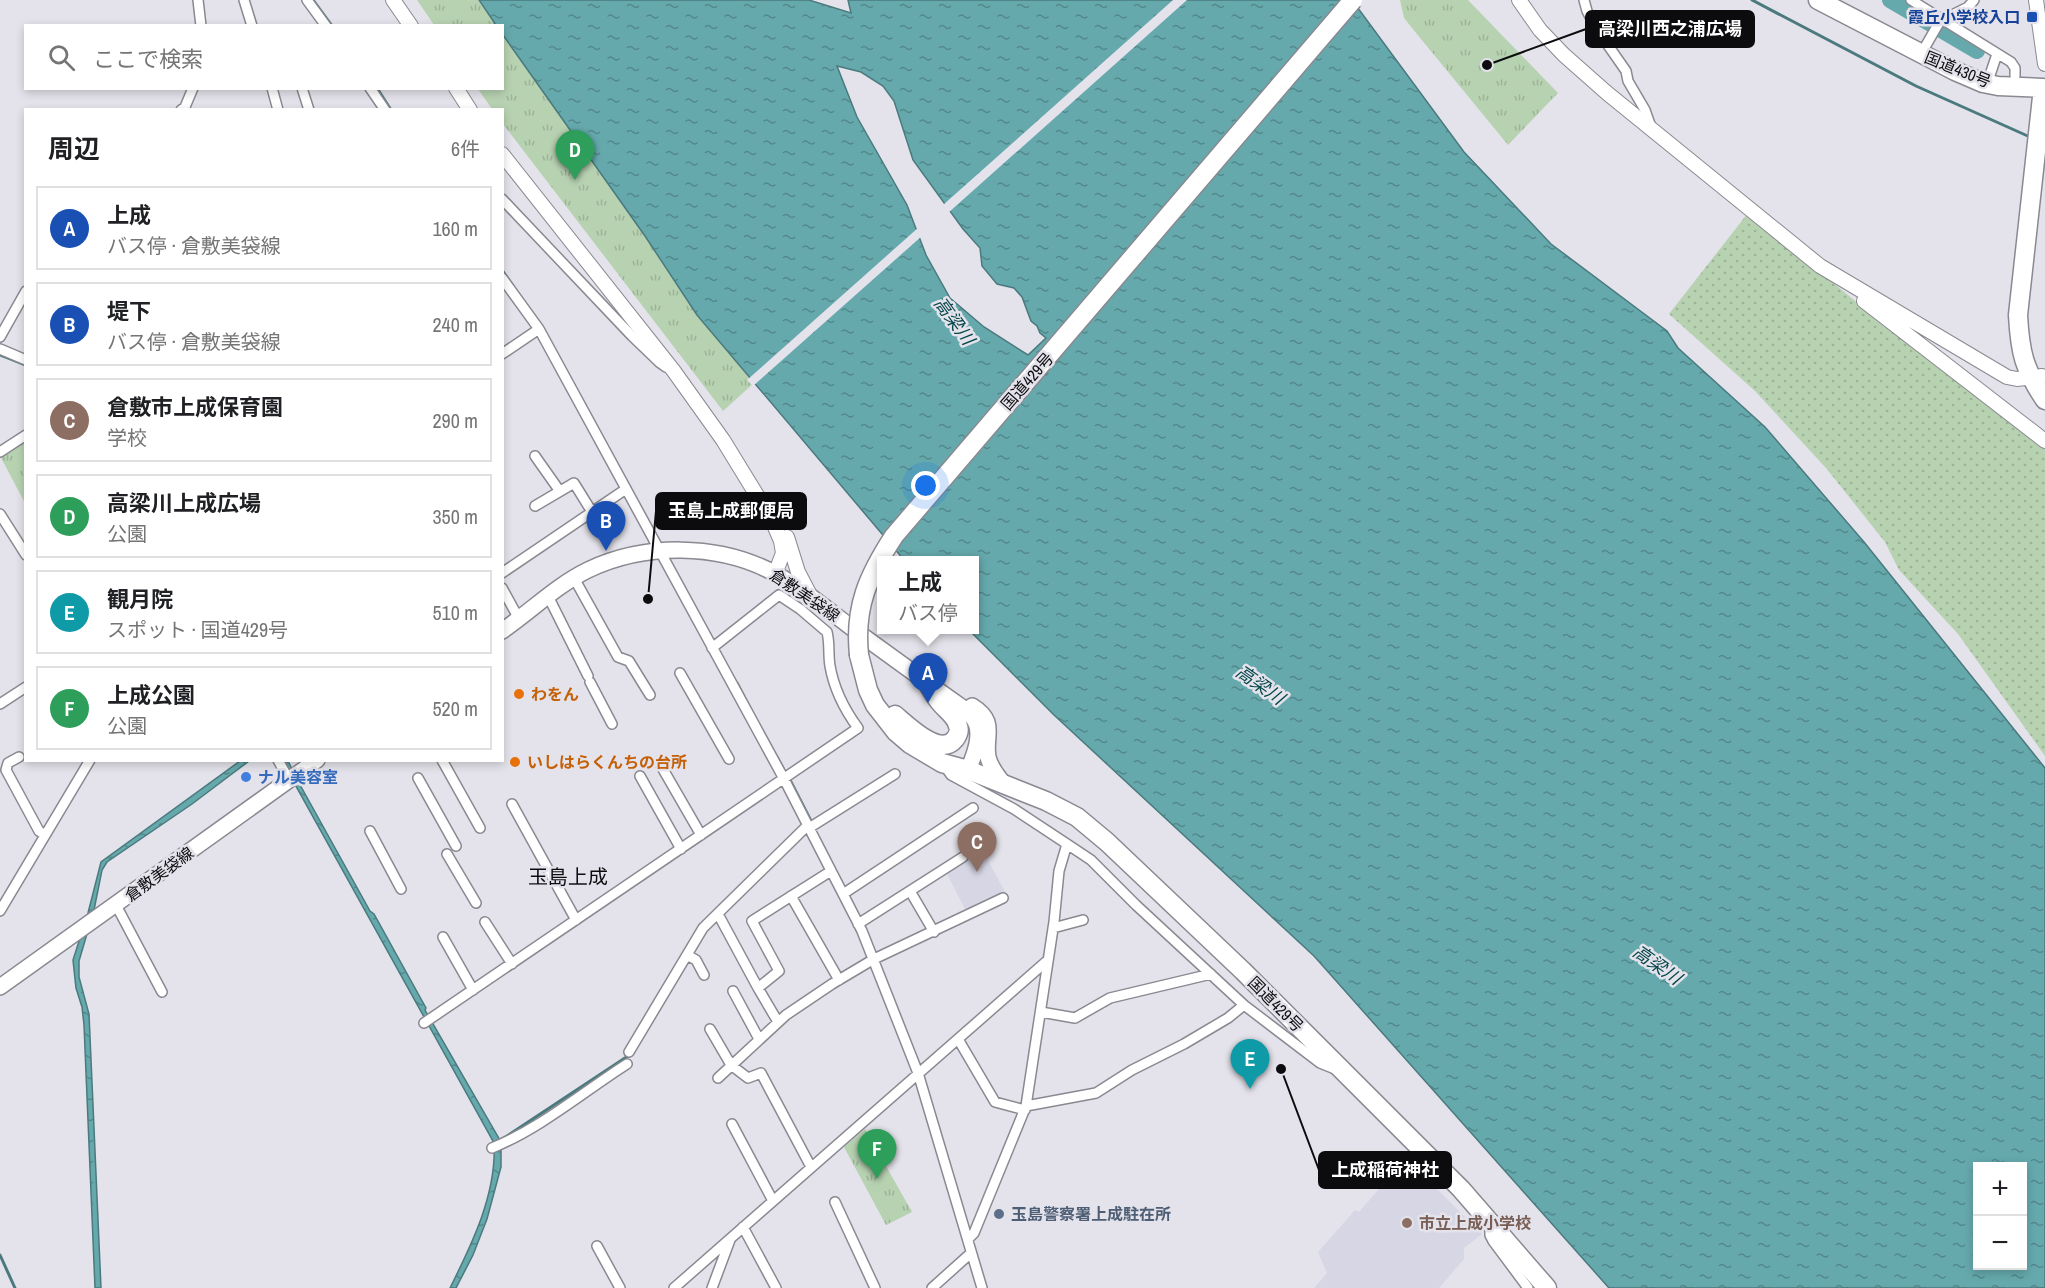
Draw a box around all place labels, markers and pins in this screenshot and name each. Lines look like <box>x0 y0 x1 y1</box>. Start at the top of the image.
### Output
place label: 霞丘小学校入口 <box>1908 6 2020 28</box>
marker: 霞丘小学校入口 <box>2025 10 2039 24</box>
callout: 高梁川西之浦広場 <box>1586 11 1754 47</box>
pin: D <box>556 130 594 180</box>
callout: 玉島上成郵便局 <box>656 493 806 529</box>
pin: B <box>586 502 626 551</box>
pin: A <box>908 654 948 703</box>
place label: わをん <box>531 683 579 705</box>
marker: わをん <box>512 687 526 701</box>
place label: いしはらくんちの台所 <box>527 751 687 773</box>
marker: いしはらくんちの台所 <box>508 755 522 769</box>
place label: ナル美容室 <box>258 766 338 788</box>
marker: ナル美容室 <box>239 770 253 784</box>
pin: C <box>958 822 996 872</box>
pin: E <box>1230 1040 1270 1089</box>
pin: F <box>858 1130 896 1179</box>
callout: 上成稲荷神社 <box>1319 1152 1451 1188</box>
place label: 玉島警察署上成駐在所 <box>1011 1203 1171 1225</box>
marker: 玉島警察署上成駐在所 <box>992 1207 1006 1221</box>
place label: 市立上成小学校 <box>1419 1212 1531 1234</box>
marker: 市立上成小学校 <box>1400 1216 1414 1230</box>

